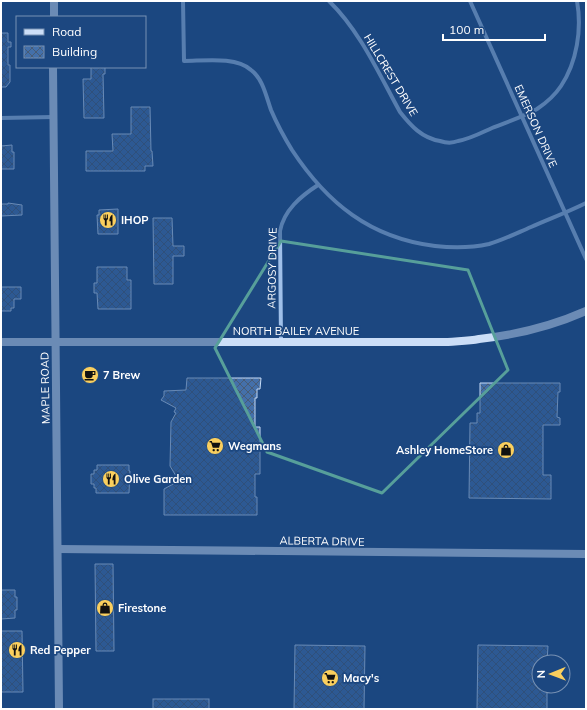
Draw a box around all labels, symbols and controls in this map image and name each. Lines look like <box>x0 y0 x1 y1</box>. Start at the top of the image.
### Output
legend <box>16 16 146 68</box>
scale bar <box>443 16 545 42</box>
text: 100 m <box>449 22 484 37</box>
text: Road <box>52 24 81 39</box>
street label: HILLCREST DRIVE <box>361 31 421 119</box>
text: Building <box>52 44 97 59</box>
street label: EMERSON DRIVE <box>511 82 561 170</box>
restaurant icon: IHOP <box>98 210 118 230</box>
place label: IHOP <box>121 213 149 227</box>
street label: ARGOSY DRIVE <box>264 227 280 309</box>
street label: NORTH BAILEY AVENUE <box>233 324 359 338</box>
street label: MAPLE ROAD <box>37 352 53 424</box>
cafe icon: 7 Brew <box>80 365 100 385</box>
place label: 7 Brew <box>103 368 140 382</box>
supermarket icon: Wegmans <box>205 436 225 456</box>
place label: Wegmans <box>228 439 282 453</box>
shop icon: Ashley HomeStore <box>496 440 516 460</box>
place label: Ashley HomeStore <box>396 443 493 457</box>
restaurant icon: Olive Garden <box>101 469 121 489</box>
place label: Olive Garden <box>124 472 192 486</box>
street label: ALBERTA DRIVE <box>279 533 365 549</box>
shop icon: Firestone <box>95 598 115 618</box>
place label: Firestone <box>118 601 166 615</box>
restaurant icon: Red Pepper <box>7 640 27 660</box>
place label: Red Pepper <box>30 643 91 657</box>
north arrow <box>531 654 571 694</box>
supermarket icon: Macy's <box>320 668 340 688</box>
text: N <box>534 670 548 678</box>
place label: Macy's <box>343 671 380 685</box>

